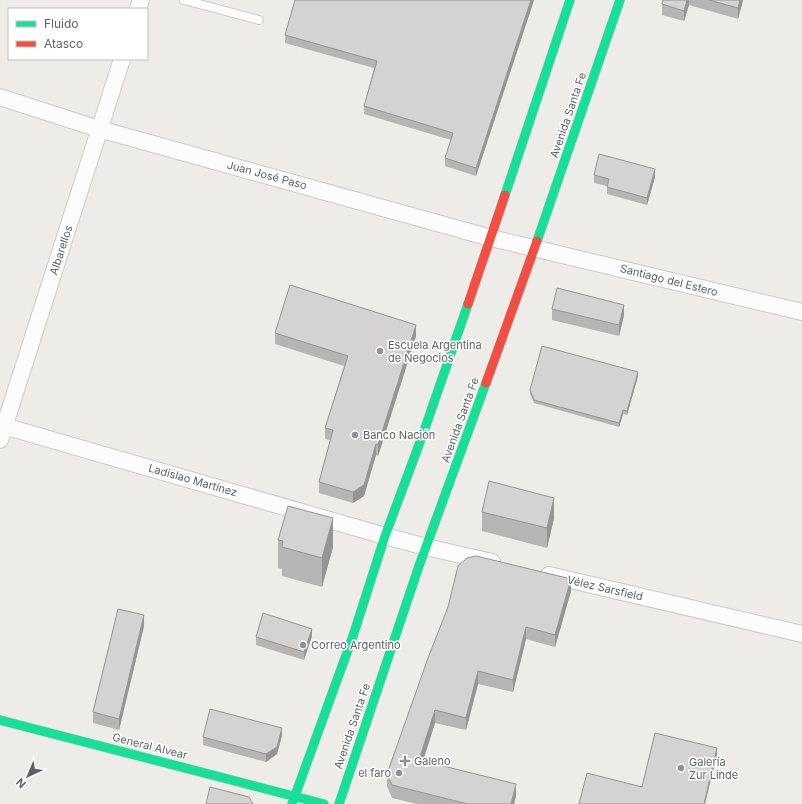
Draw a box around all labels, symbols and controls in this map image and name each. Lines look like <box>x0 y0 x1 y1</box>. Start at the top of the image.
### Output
legend <box>8 8 148 60</box>
text: Fluido <box>44 16 79 31</box>
text: Atasco <box>44 36 83 51</box>
street label: Avenida Santa Fe <box>547 70 589 160</box>
street label: Juan José Paso <box>225 158 309 193</box>
street label: Albarellos <box>46 223 76 277</box>
street label: Santiago del Estero <box>619 261 720 299</box>
place label: Escuela Argentina de Negocios <box>388 338 482 365</box>
marker: Escuela Argentina de Negocios <box>375 346 385 356</box>
street label: Avenida Santa Fe <box>438 376 482 464</box>
place label: Banco Nación <box>363 428 435 442</box>
marker: Banco Nación <box>350 430 360 440</box>
street label: Ladislao Martínez <box>147 461 239 499</box>
street label: Vélez Sarsfield <box>566 572 644 604</box>
place label: Correo Argentino <box>311 638 401 652</box>
marker: Correo Argentino <box>298 640 308 650</box>
street label: Avenida Santa Fe <box>331 681 373 771</box>
street label: General Alvear <box>111 730 189 762</box>
place label: Galeno <box>414 754 451 768</box>
marker: Galeno <box>399 755 411 767</box>
place label: Galería Zur Linde <box>689 755 738 782</box>
north arrow <box>8 756 48 796</box>
marker: Galería Zur Linde <box>676 763 686 773</box>
place label: el faro <box>358 766 391 780</box>
marker: el faro <box>394 768 404 778</box>
text: N <box>13 775 29 791</box>

